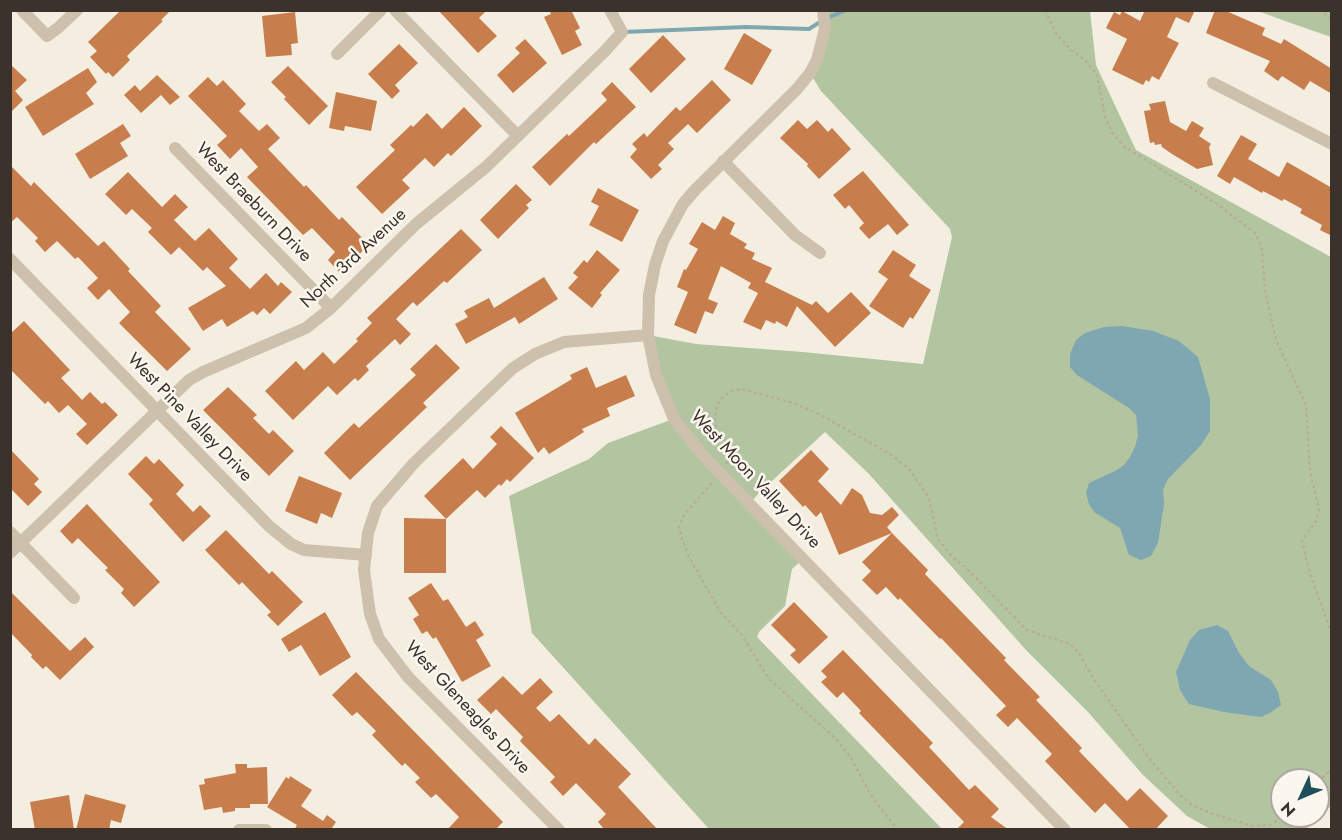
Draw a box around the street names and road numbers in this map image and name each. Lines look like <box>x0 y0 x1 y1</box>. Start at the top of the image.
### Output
street label: West Braeburn Drive <box>191 139 315 267</box>
street label: North 3rd Avenue <box>297 204 411 314</box>
street label: West Pine Valley Drive <box>122 349 256 487</box>
street label: West Moon Valley Drive <box>685 406 825 554</box>
street label: West Gleneagles Drive <box>400 637 534 779</box>

